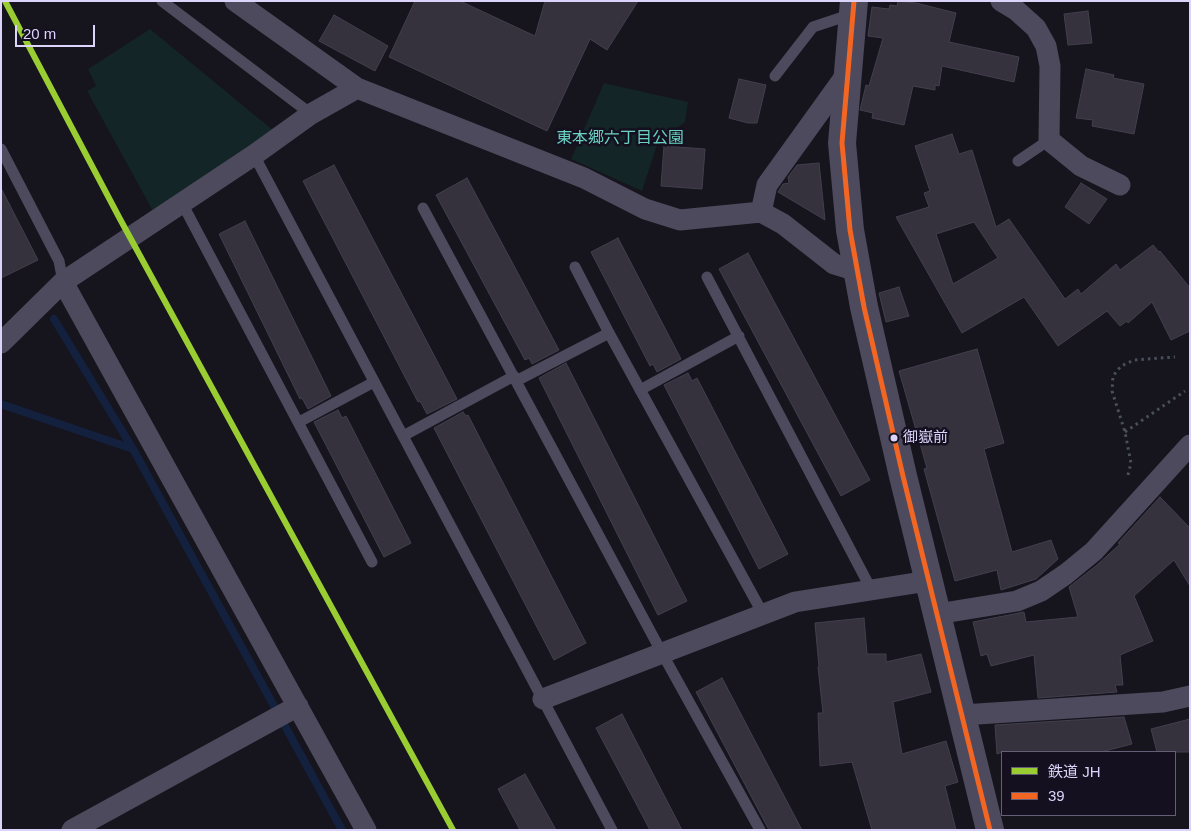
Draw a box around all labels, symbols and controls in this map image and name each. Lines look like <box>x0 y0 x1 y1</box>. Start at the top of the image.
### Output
scale bar <box>18 15 98 47</box>
text: 20 m <box>23 25 56 42</box>
park label: 東本郷六丁目公園 <box>556 129 684 149</box>
place label: 御嶽前 <box>903 429 948 447</box>
marker: 御嶽前 <box>889 433 899 443</box>
legend <box>1001 751 1176 816</box>
text: 鉄道 JH <box>1048 763 1101 780</box>
text: 39 <box>1048 787 1065 804</box>

